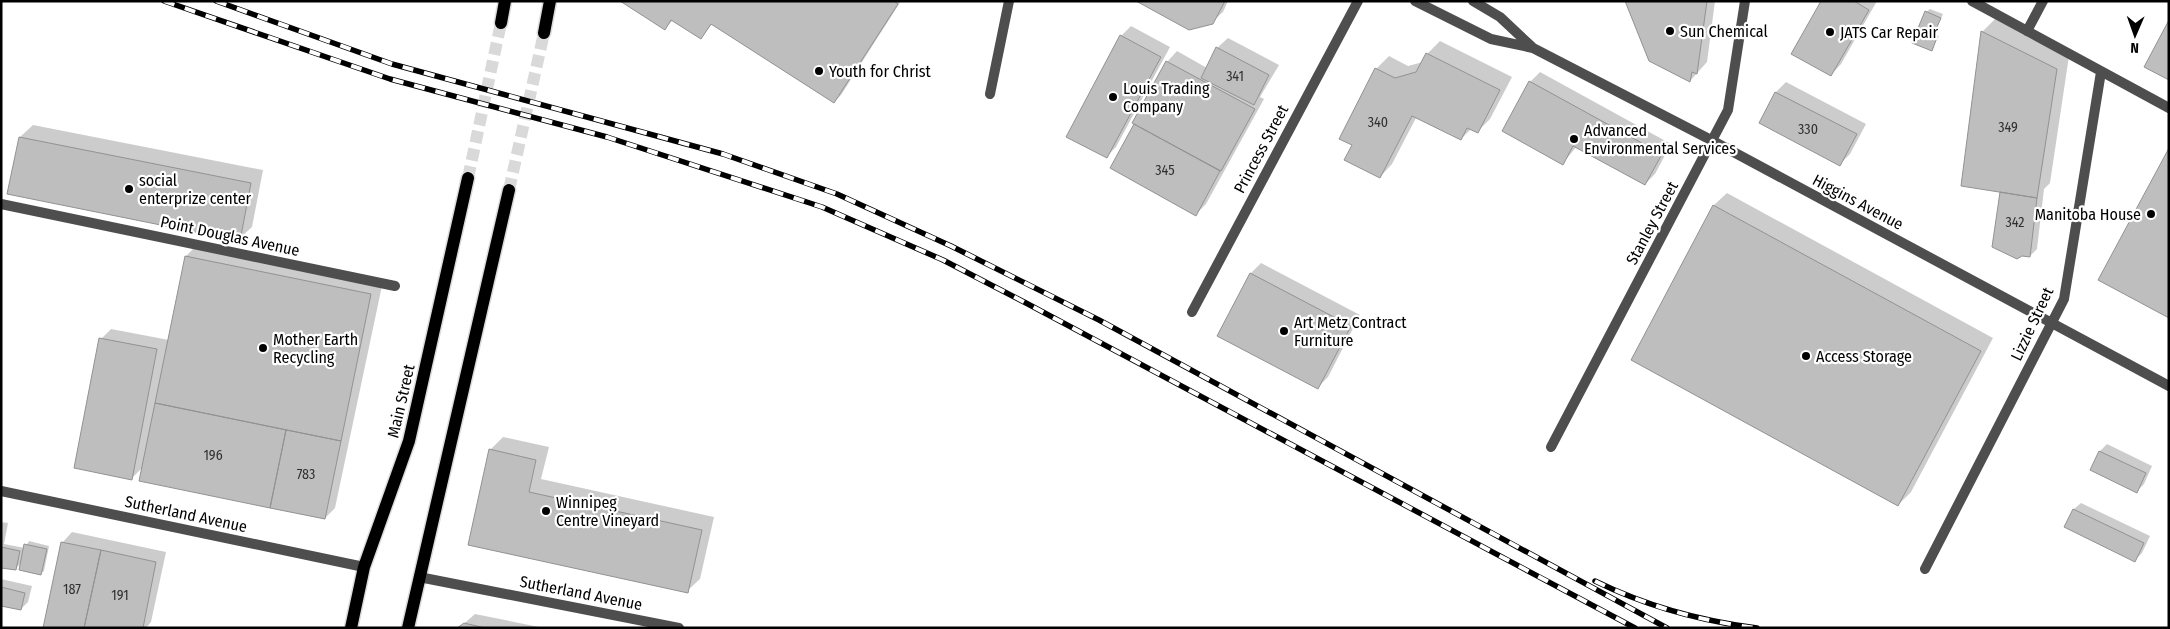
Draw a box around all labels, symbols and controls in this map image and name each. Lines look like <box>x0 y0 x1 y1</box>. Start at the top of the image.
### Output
north arrow <box>2110 10 2160 60</box>
place label: Sun Chemical <box>1680 22 1768 41</box>
place label: JATS Car Repair <box>1840 23 1939 42</box>
marker: Sun Chemical <box>1664 25 1676 37</box>
marker: JATS Car Repair <box>1824 26 1836 38</box>
text: N <box>2130 39 2139 56</box>
place label: Youth for Christ <box>829 62 932 81</box>
marker: Youth for Christ <box>813 65 825 77</box>
house number: 341 <box>1226 68 1244 85</box>
place label: Louis Trading Company <box>1123 79 1210 116</box>
marker: Louis Trading Company <box>1107 91 1119 103</box>
street label: Princess Street <box>1230 101 1293 196</box>
house number: 340 <box>1368 114 1388 131</box>
house number: 349 <box>1998 119 2018 136</box>
place label: Advanced Environmental Services <box>1584 121 1736 158</box>
house number: 330 <box>1798 121 1818 138</box>
marker: Advanced Environmental Services <box>1568 133 1580 145</box>
house number: 345 <box>1155 162 1175 179</box>
street label: Higgins Avenue <box>1809 170 1907 234</box>
place label: social enterprize center <box>139 171 252 208</box>
street label: Stanley Street <box>1622 177 1682 268</box>
marker: social enterprize center <box>123 183 135 195</box>
place label: Manitoba House <box>2035 205 2141 224</box>
marker: Manitoba House <box>2145 208 2157 220</box>
street label: Point Douglas Avenue <box>159 212 301 260</box>
house number: 342 <box>2005 214 2025 231</box>
street label: Lizzie Street <box>2007 284 2058 364</box>
place label: Art Metz Contract Furniture <box>1294 313 1407 350</box>
marker: Art Metz Contract Furniture <box>1278 325 1290 337</box>
place label: Mother Earth Recycling <box>273 330 358 367</box>
marker: Mother Earth Recycling <box>257 342 269 354</box>
place label: Access Storage <box>1816 347 1912 366</box>
marker: Access Storage <box>1800 350 1812 362</box>
street label: Main Street <box>383 362 419 440</box>
house number: 196 <box>203 447 223 464</box>
house number: 783 <box>297 466 315 483</box>
street label: Sutherland Avenue <box>123 492 249 536</box>
place label: Winnipeg Centre Vineyard <box>556 493 659 530</box>
marker: Winnipeg Centre Vineyard <box>540 505 552 517</box>
street label: Sutherland Avenue <box>518 572 644 614</box>
house number: 187 <box>63 581 81 598</box>
house number: 191 <box>111 587 129 604</box>

